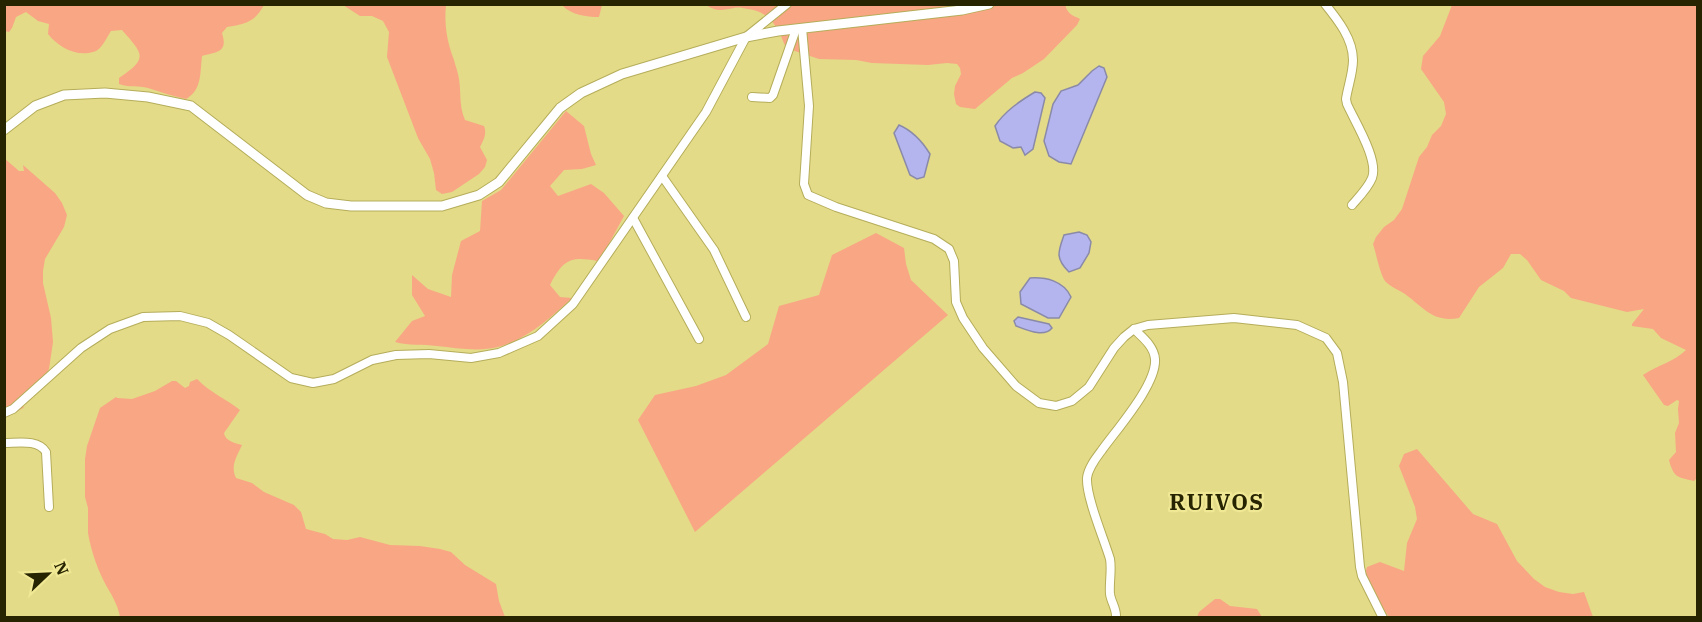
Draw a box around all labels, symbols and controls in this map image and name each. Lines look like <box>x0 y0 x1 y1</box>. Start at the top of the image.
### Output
district label: RUIVOS <box>1169 487 1265 516</box>
north arrow <box>18 544 78 604</box>
text: N <box>50 558 73 578</box>

